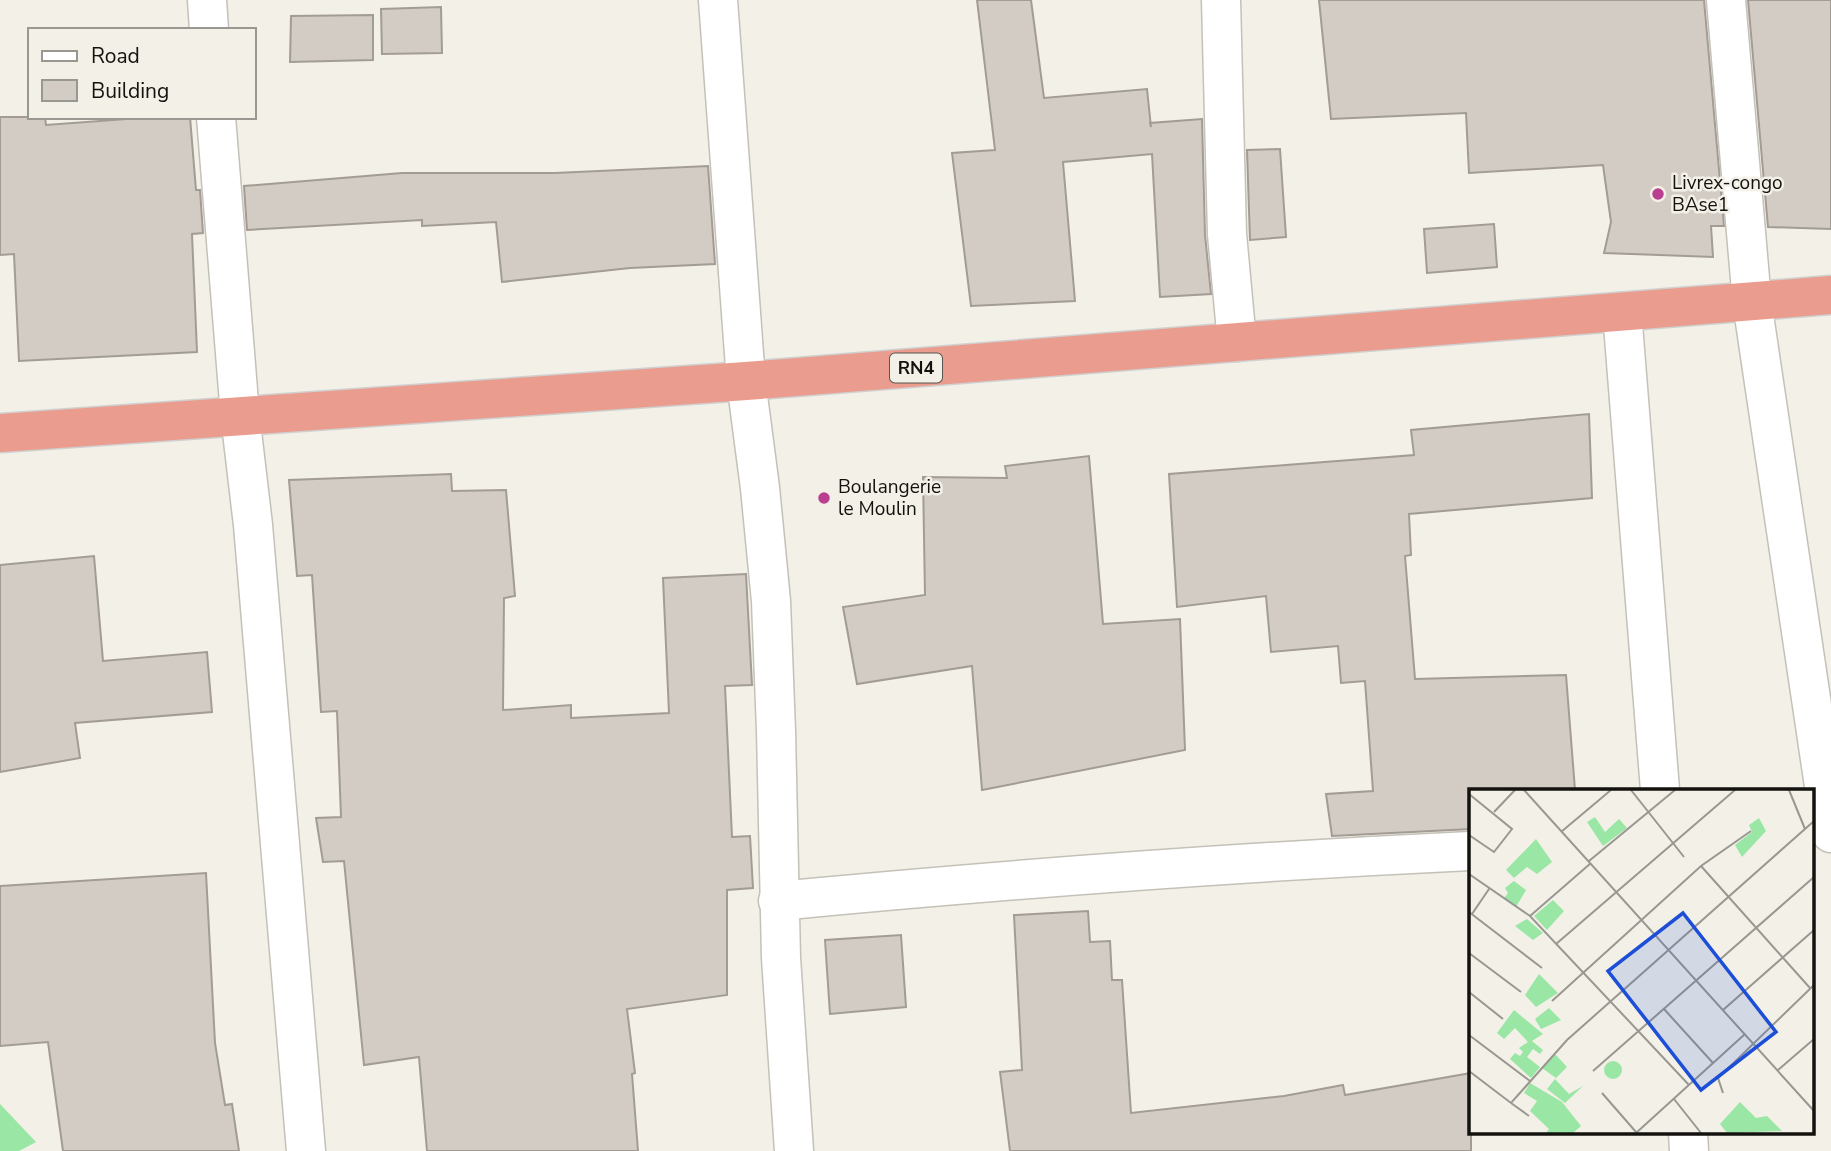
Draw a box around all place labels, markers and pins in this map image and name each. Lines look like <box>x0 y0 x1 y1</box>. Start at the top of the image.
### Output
place label: Livrex-congo BAse1 <box>1672 170 1783 218</box>
marker: Livrex-congo BAse1 <box>1650 186 1666 202</box>
place label: Boulangerie le Moulin <box>838 474 941 522</box>
marker: Boulangerie le Moulin <box>816 490 832 506</box>

